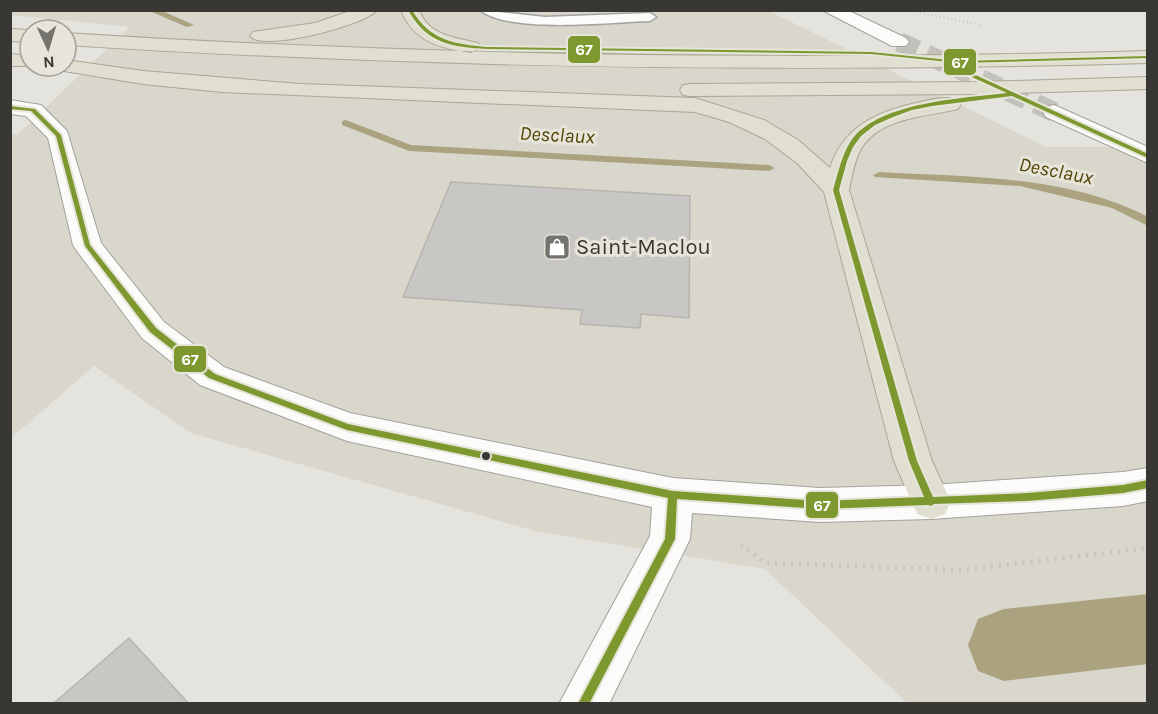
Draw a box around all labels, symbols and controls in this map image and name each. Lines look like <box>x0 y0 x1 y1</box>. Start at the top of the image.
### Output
north arrow <box>18 18 78 78</box>
line badge: 67 <box>567 35 601 64</box>
text: 67 <box>575 40 593 59</box>
line badge: 67 <box>943 48 977 76</box>
text: N <box>43 53 55 72</box>
text: 67 <box>951 53 969 72</box>
water label: Desclaux <box>519 122 596 148</box>
water label: Desclaux <box>1017 153 1096 190</box>
shop icon: Saint-Maclou <box>542 232 572 262</box>
place label: Saint-Maclou <box>576 234 711 260</box>
line badge: 67 <box>173 345 207 373</box>
text: 67 <box>181 350 199 369</box>
unlabelled marker <box>480 450 492 462</box>
line badge: 67 <box>805 491 839 519</box>
text: 67 <box>813 496 831 515</box>

